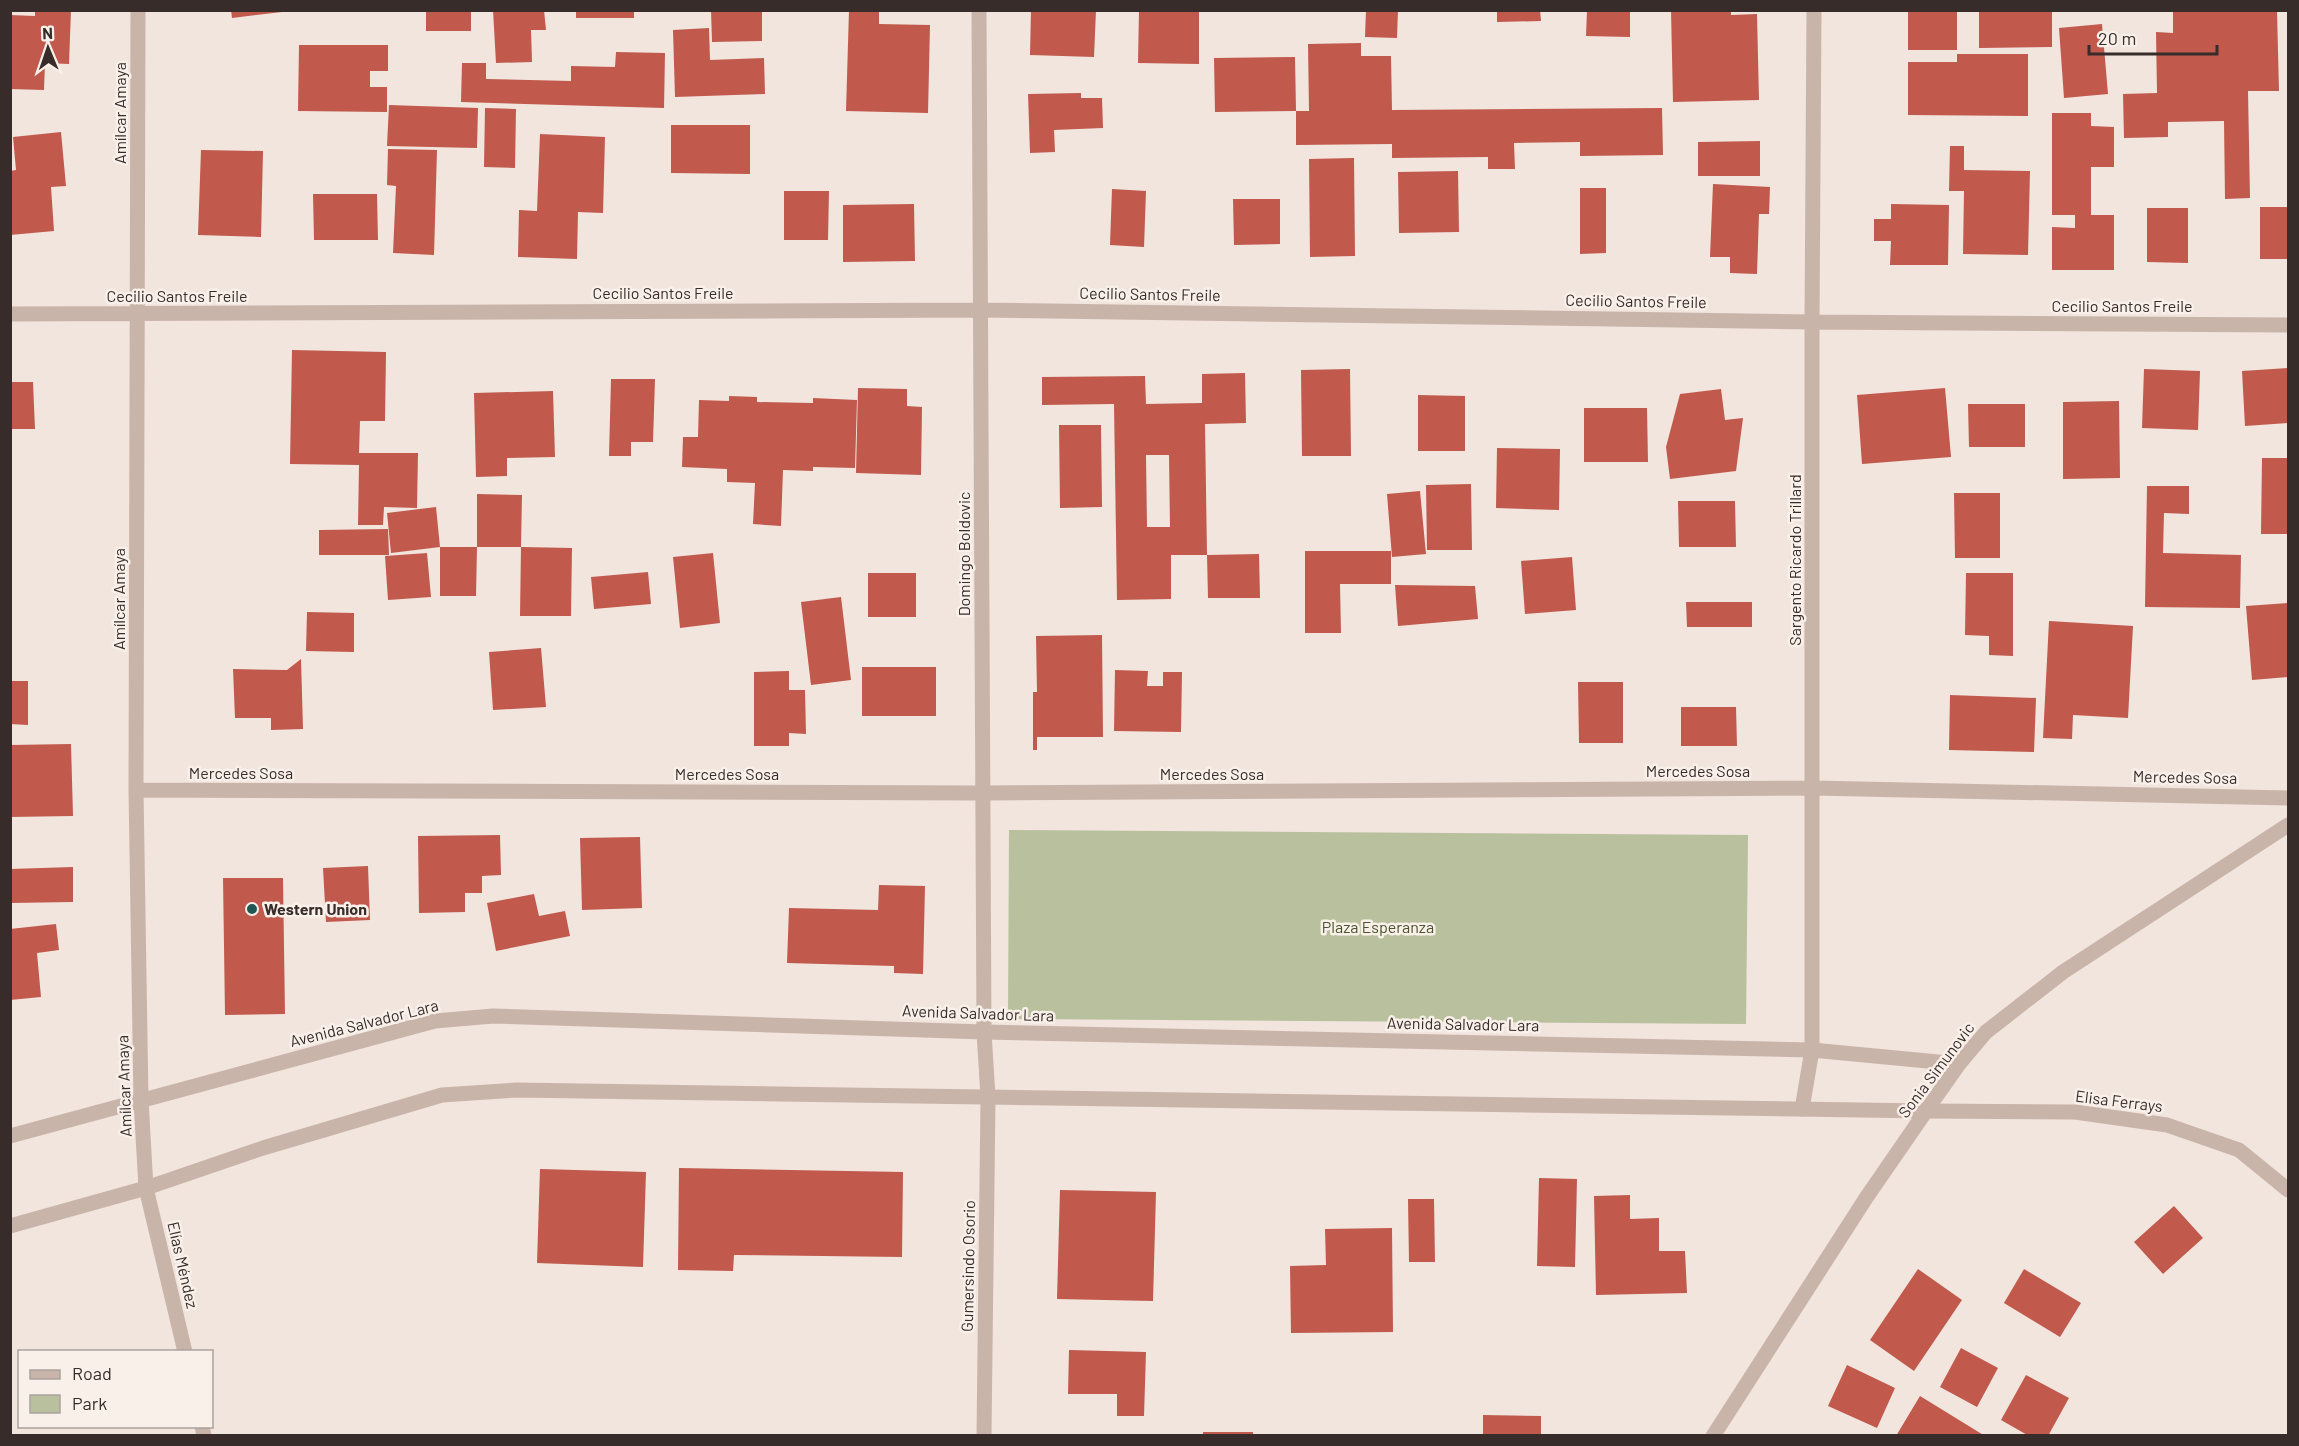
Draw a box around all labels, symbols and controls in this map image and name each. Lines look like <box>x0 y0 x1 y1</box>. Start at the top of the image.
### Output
north arrow <box>18 18 78 78</box>
scale bar <box>2089 18 2216 56</box>
text: N <box>42 23 53 42</box>
text: 20 m <box>2098 27 2136 49</box>
street label: Amílcar Amaya <box>110 62 129 164</box>
street label: Cecilio Santos Freile <box>592 283 734 302</box>
street label: Cecilio Santos Freile <box>1079 283 1221 304</box>
street label: Cecilio Santos Freile <box>106 286 248 305</box>
street label: Cecilio Santos Freile <box>1565 290 1707 311</box>
street label: Cecilio Santos Freile <box>2051 296 2193 315</box>
street label: Sargento Ricardo Trillard <box>1785 474 1804 646</box>
street label: Domingo Boldovic <box>954 492 973 616</box>
street label: Amílcar Amaya <box>109 548 128 650</box>
street label: Mercedes Sosa <box>1646 761 1750 780</box>
street label: Mercedes Sosa <box>189 763 293 782</box>
street label: Mercedes Sosa <box>675 764 779 783</box>
street label: Mercedes Sosa <box>1160 764 1264 783</box>
street label: Mercedes Sosa <box>2133 766 2237 787</box>
place label: Western Union <box>264 899 367 918</box>
marker: Western Union <box>245 902 259 916</box>
park label: Plaza Esperanza <box>1322 917 1434 936</box>
street label: Avenida Salvador Lara <box>288 995 440 1050</box>
street label: Avenida Salvador Lara <box>902 1000 1055 1025</box>
street label: Avenida Salvador Lara <box>1387 1013 1539 1034</box>
street label: Sonia Simunovic <box>1894 1018 1978 1121</box>
street label: Amílcar Amaya <box>112 1035 135 1137</box>
street label: Elisa Ferrays <box>2074 1086 2164 1115</box>
street label: Gumersindo Osorio <box>957 1200 978 1332</box>
street label: Elías Méndez <box>164 1220 203 1310</box>
legend <box>18 1350 213 1428</box>
text: Road <box>72 1362 112 1384</box>
text: Park <box>72 1392 107 1414</box>

